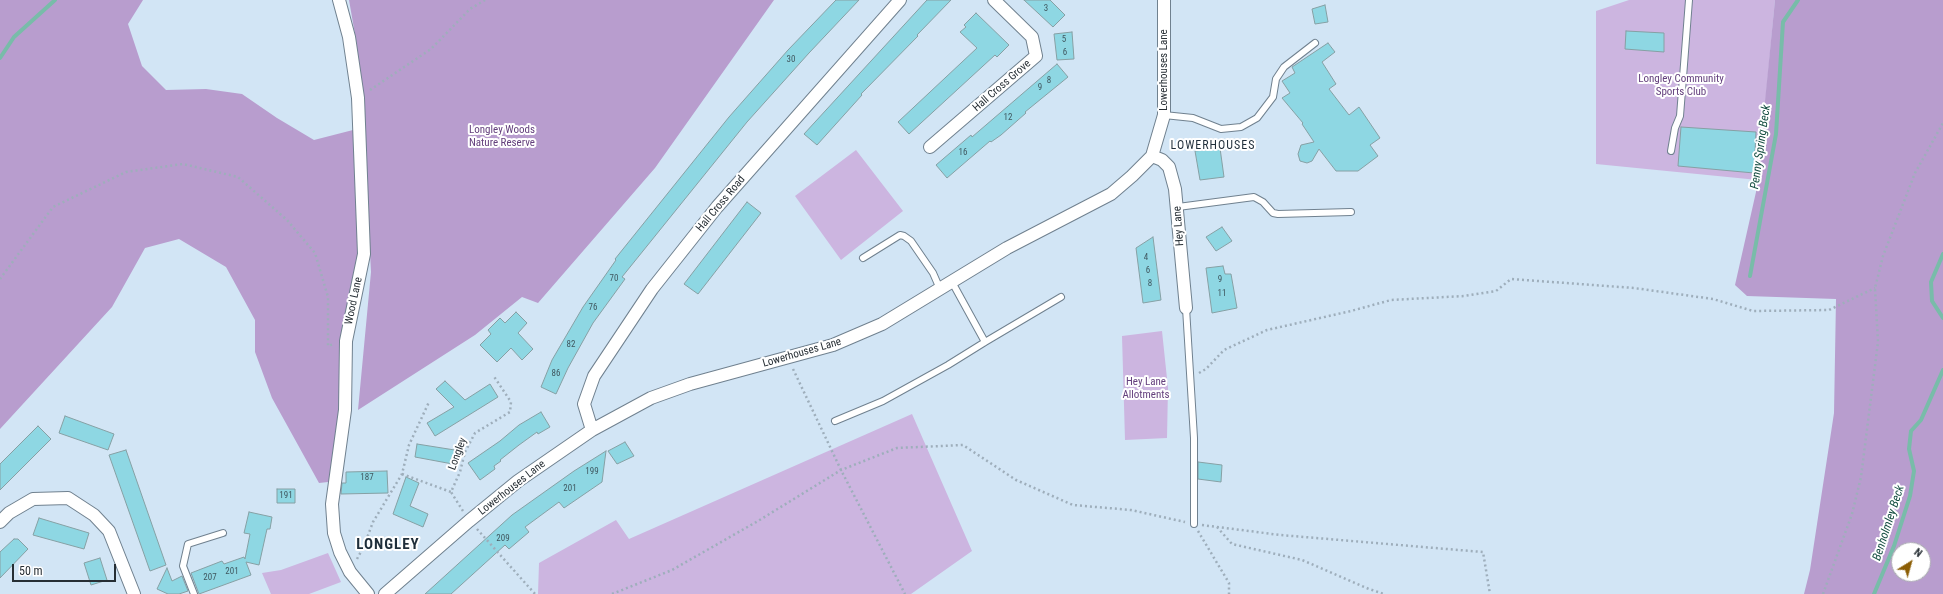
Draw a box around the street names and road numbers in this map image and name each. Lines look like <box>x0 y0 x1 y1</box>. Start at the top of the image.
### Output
street label: Lowerhouses Lane <box>1157 29 1171 111</box>
street label: Hall Cross Grove <box>970 57 1034 115</box>
street label: Hall Cross Road <box>694 173 748 235</box>
street label: Hey Lane <box>1171 206 1187 246</box>
street label: Wood Lane <box>343 276 365 326</box>
street label: Lowerhouses Lane <box>761 335 843 371</box>
street label: Longley <box>446 436 470 472</box>
street label: Lowerhouses Lane <box>476 458 548 518</box>

